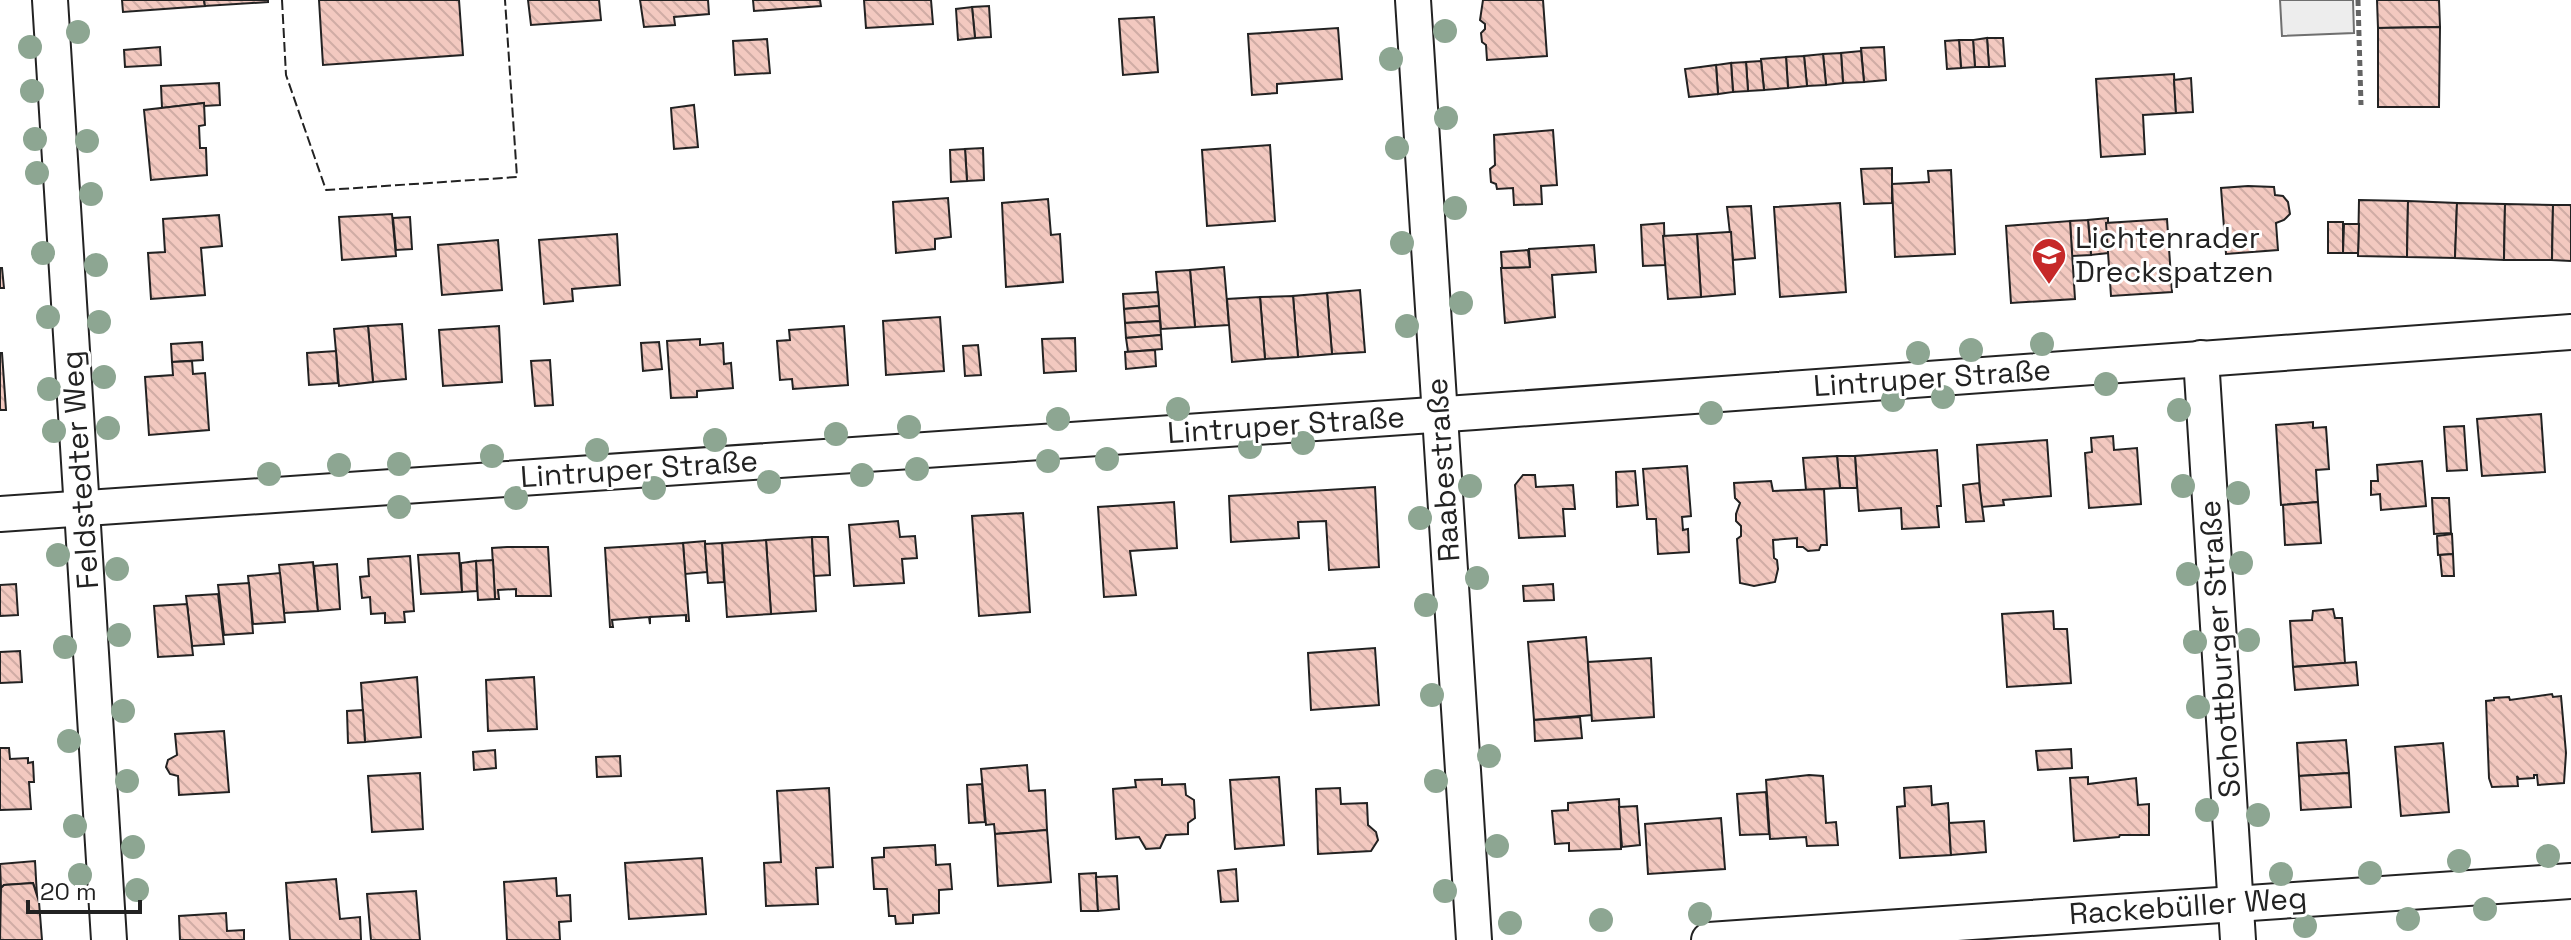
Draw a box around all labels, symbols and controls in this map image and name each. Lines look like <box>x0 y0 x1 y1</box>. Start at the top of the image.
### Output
place label: Lichtenrader Dreckspatzen <box>2075 218 2274 291</box>
school or university icon: Lichtenrader Dreckspatzen <box>2030 236 2068 286</box>
street label: Feldstedter Weg <box>52 349 107 591</box>
street label: Lintruper Straße <box>1812 350 2052 405</box>
street label: Raabestraße <box>1417 377 1468 563</box>
street label: Lintruper Straße <box>1166 397 1406 452</box>
street label: Lintruper Straße <box>519 441 759 496</box>
street label: Schottburger Straße <box>2190 499 2249 799</box>
scale bar <box>28 864 140 914</box>
text: 20 m <box>40 876 97 907</box>
street label: Rackebüller Weg <box>2068 878 2308 933</box>

